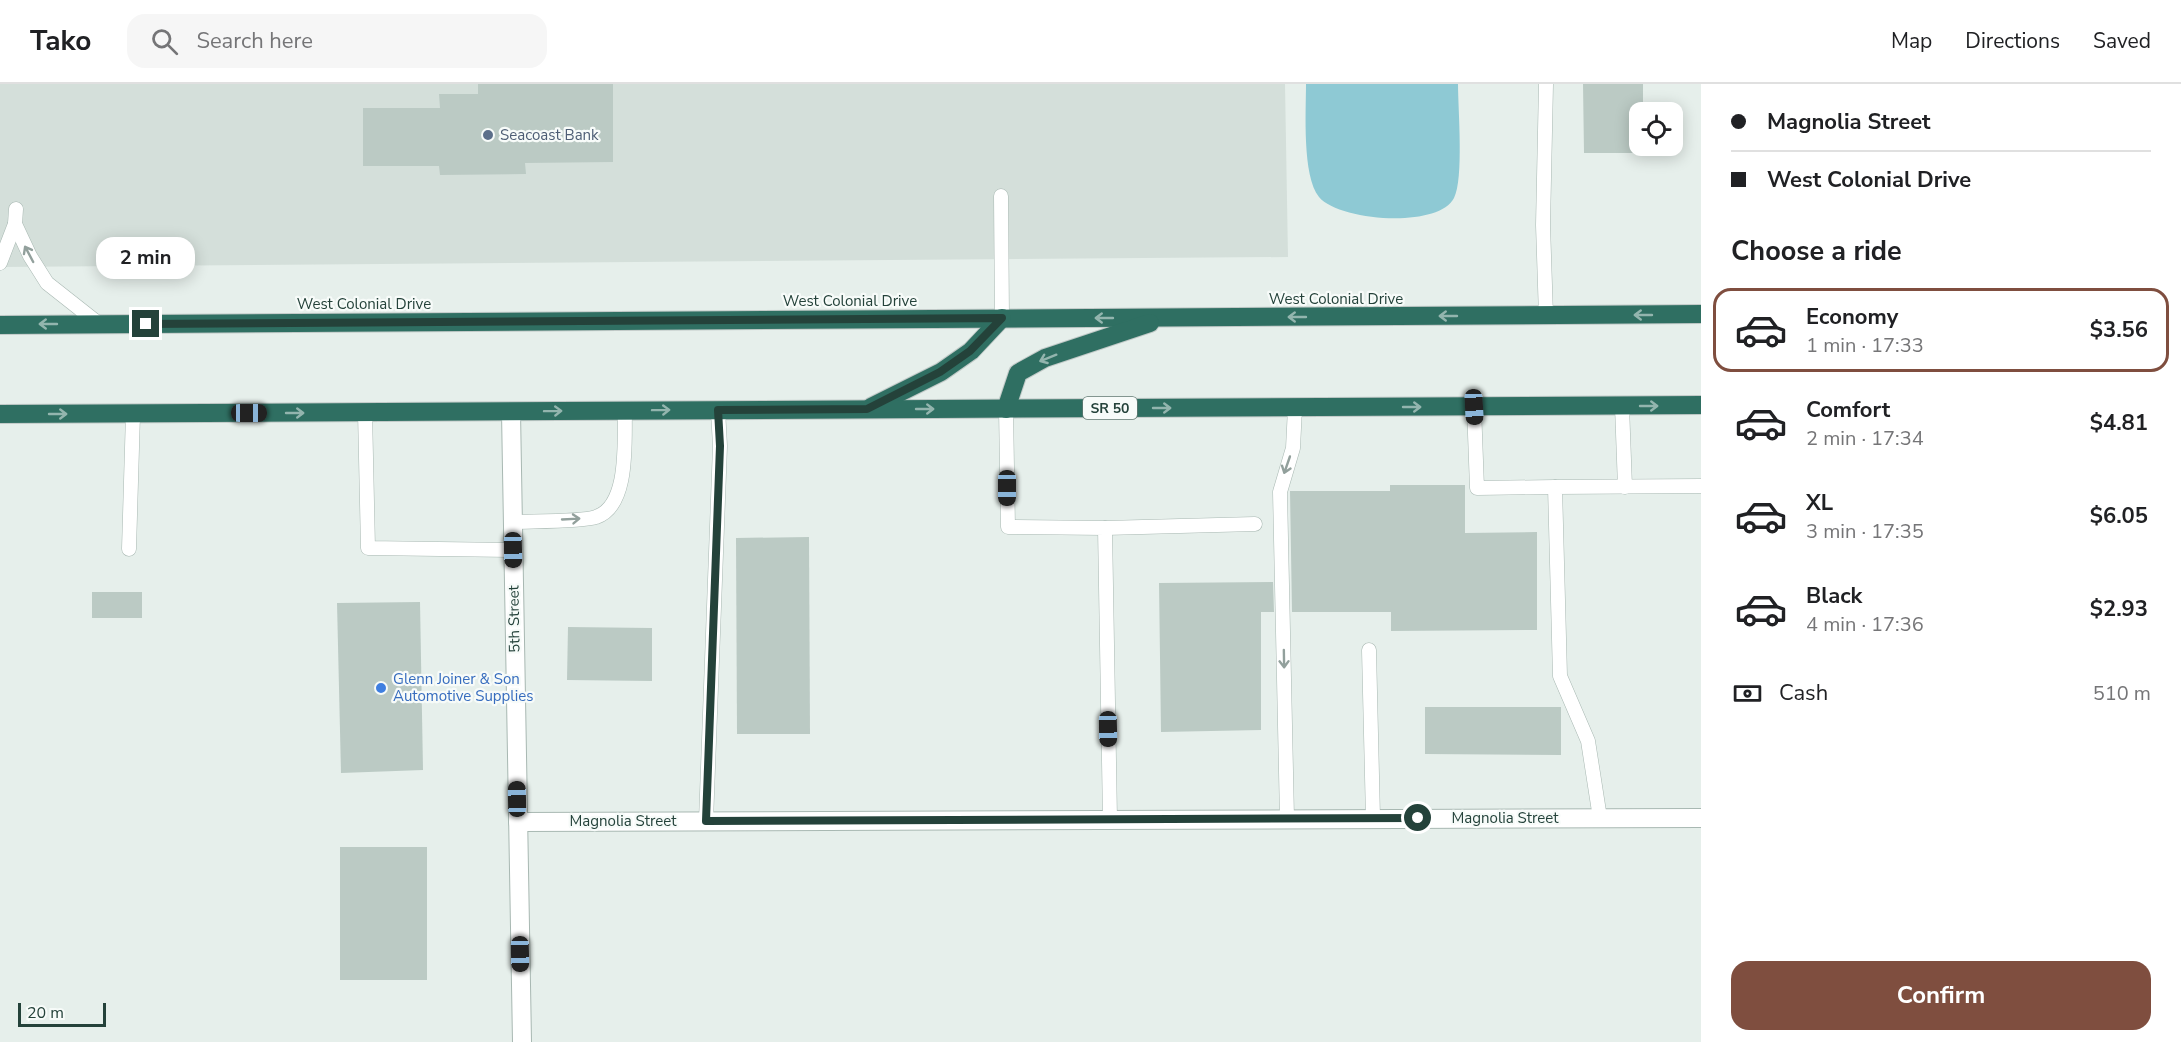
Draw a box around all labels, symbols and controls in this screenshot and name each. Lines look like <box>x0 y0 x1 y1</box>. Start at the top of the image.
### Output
search box <box>127 14 547 68</box>
text: Tako <box>30 22 91 60</box>
icon: search <box>148 25 181 58</box>
text: Search here <box>196 26 313 56</box>
text: Map <box>1891 27 1932 55</box>
text: Directions <box>1965 27 2060 55</box>
text: Saved <box>2093 27 2151 55</box>
map controls <box>1629 102 1683 156</box>
button: locate <box>1629 102 1683 156</box>
text: Magnolia Street <box>1767 107 1930 137</box>
place label: Seacoast Bank <box>500 125 599 145</box>
marker: Seacoast Bank <box>481 128 495 142</box>
text: West Colonial Drive <box>1767 165 1971 195</box>
text: Choose a ride <box>1731 233 1902 270</box>
callout: 2 min <box>96 237 195 279</box>
text: 2 min <box>120 244 171 271</box>
one-way arrow <box>23 245 34 263</box>
street label: West Colonial Drive <box>1269 289 1403 309</box>
street label: West Colonial Drive <box>783 291 917 311</box>
street label: West Colonial Drive <box>297 294 431 314</box>
text: Economy <box>1806 302 1898 332</box>
icon: car <box>1734 303 1788 357</box>
one-way arrow <box>1633 309 1653 321</box>
route end <box>132 310 159 337</box>
one-way arrow <box>1438 310 1458 322</box>
one-way arrow <box>1288 311 1308 323</box>
one-way arrow <box>1095 312 1115 324</box>
text: $3.56 <box>2090 315 2148 345</box>
one-way arrow <box>39 318 59 330</box>
text: 1 min · 17:33 <box>1806 332 1924 359</box>
one-way arrow <box>1040 353 1058 364</box>
car <box>1464 389 1484 425</box>
text: Comfort <box>1806 395 1890 425</box>
icon: car <box>1734 396 1788 450</box>
road number: SR 50 <box>1083 397 1137 419</box>
one-way arrow <box>1639 400 1659 412</box>
one-way arrow <box>1402 401 1422 413</box>
one-way arrow <box>1152 402 1172 414</box>
one-way arrow <box>915 403 935 415</box>
car <box>231 404 267 422</box>
one-way arrow <box>650 404 670 416</box>
one-way arrow <box>543 405 563 417</box>
one-way arrow <box>285 407 305 419</box>
one-way arrow <box>48 408 68 420</box>
text: $4.81 <box>2090 408 2148 438</box>
text: 2 min · 17:34 <box>1806 425 1924 452</box>
one-way arrow <box>1281 455 1292 474</box>
car <box>998 470 1016 506</box>
text: XL <box>1806 488 1833 518</box>
icon: car <box>1734 489 1788 543</box>
text: $6.05 <box>2090 501 2148 531</box>
one-way arrow <box>560 513 580 524</box>
text: 3 min · 17:35 <box>1806 518 1924 545</box>
car <box>504 532 522 568</box>
text: Black <box>1806 581 1862 611</box>
icon: car <box>1734 582 1788 636</box>
street label: 5th Street <box>503 584 525 653</box>
text: $2.93 <box>2090 594 2148 624</box>
text: 4 min · 17:36 <box>1806 611 1924 638</box>
one-way arrow <box>1278 649 1290 669</box>
place label: Glenn Joiner & Son Automotive Supplies <box>393 669 533 706</box>
icon: cash <box>1731 677 1764 710</box>
text: Cash <box>1779 678 1828 708</box>
text: 510 m <box>2093 680 2151 707</box>
marker: Glenn Joiner & Son Automotive Supplies <box>374 681 388 695</box>
car <box>1099 711 1117 747</box>
car <box>508 781 526 817</box>
route start <box>1404 804 1431 831</box>
street label: Magnolia Street <box>1451 808 1559 828</box>
street label: Magnolia Street <box>569 811 677 831</box>
car <box>511 936 529 972</box>
button: Confirm <box>1731 961 2151 1030</box>
scale bar <box>18 1000 106 1028</box>
text: 20 m <box>27 1002 64 1024</box>

